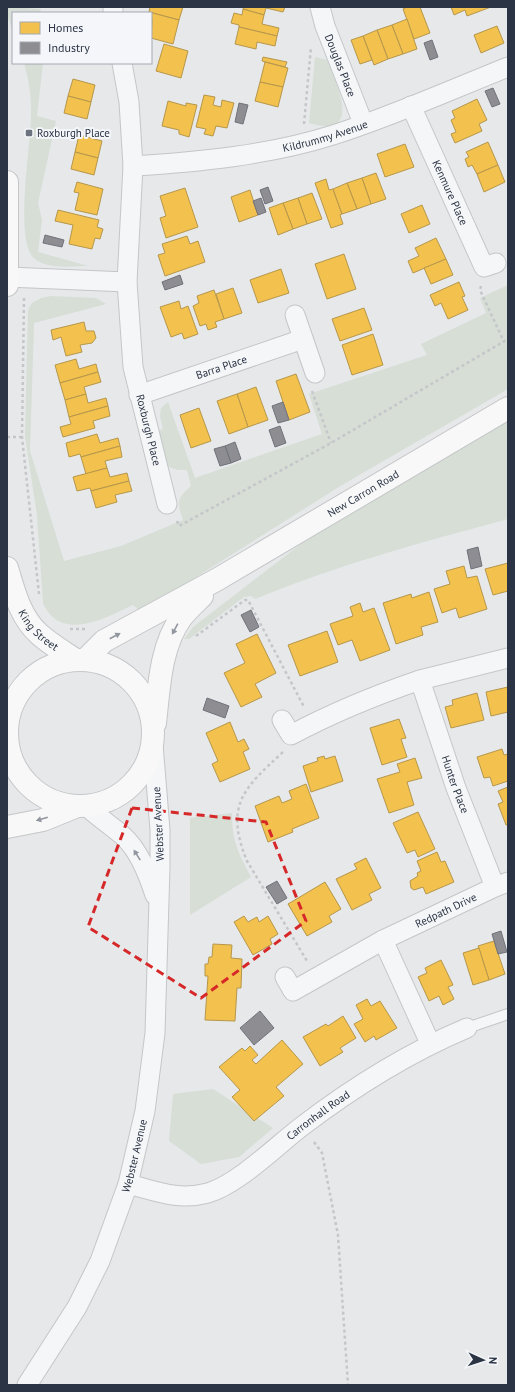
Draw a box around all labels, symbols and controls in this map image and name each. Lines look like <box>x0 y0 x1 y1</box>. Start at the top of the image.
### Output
legend <box>12 12 152 64</box>
text: Homes <box>48 20 83 35</box>
street label: Douglas Place <box>322 32 359 99</box>
text: Industry <box>48 40 90 55</box>
street label: Kildrummy Avenue <box>281 117 370 155</box>
place label: Roxburgh Place <box>37 126 110 140</box>
marker: Roxburgh Place <box>24 128 34 138</box>
street label: Kenmure Place <box>429 158 471 228</box>
street label: Barra Place <box>194 352 249 382</box>
street label: Roxburgh Place <box>133 393 164 467</box>
street label: New Carron Road <box>325 467 402 520</box>
street label: King Street <box>15 607 61 654</box>
one-way arrow <box>171 624 178 635</box>
one-way arrow <box>109 632 121 639</box>
street label: Hunter Place <box>439 754 472 816</box>
street label: Webster Avenue <box>149 786 167 862</box>
one-way arrow <box>36 816 48 822</box>
one-way arrow <box>134 849 141 861</box>
street label: Redpath Drive <box>413 890 479 931</box>
street label: Carronhall Road <box>283 1087 352 1143</box>
street label: Webster Avenue <box>119 1117 150 1194</box>
north arrow <box>463 1340 503 1380</box>
text: N <box>486 1357 500 1365</box>

